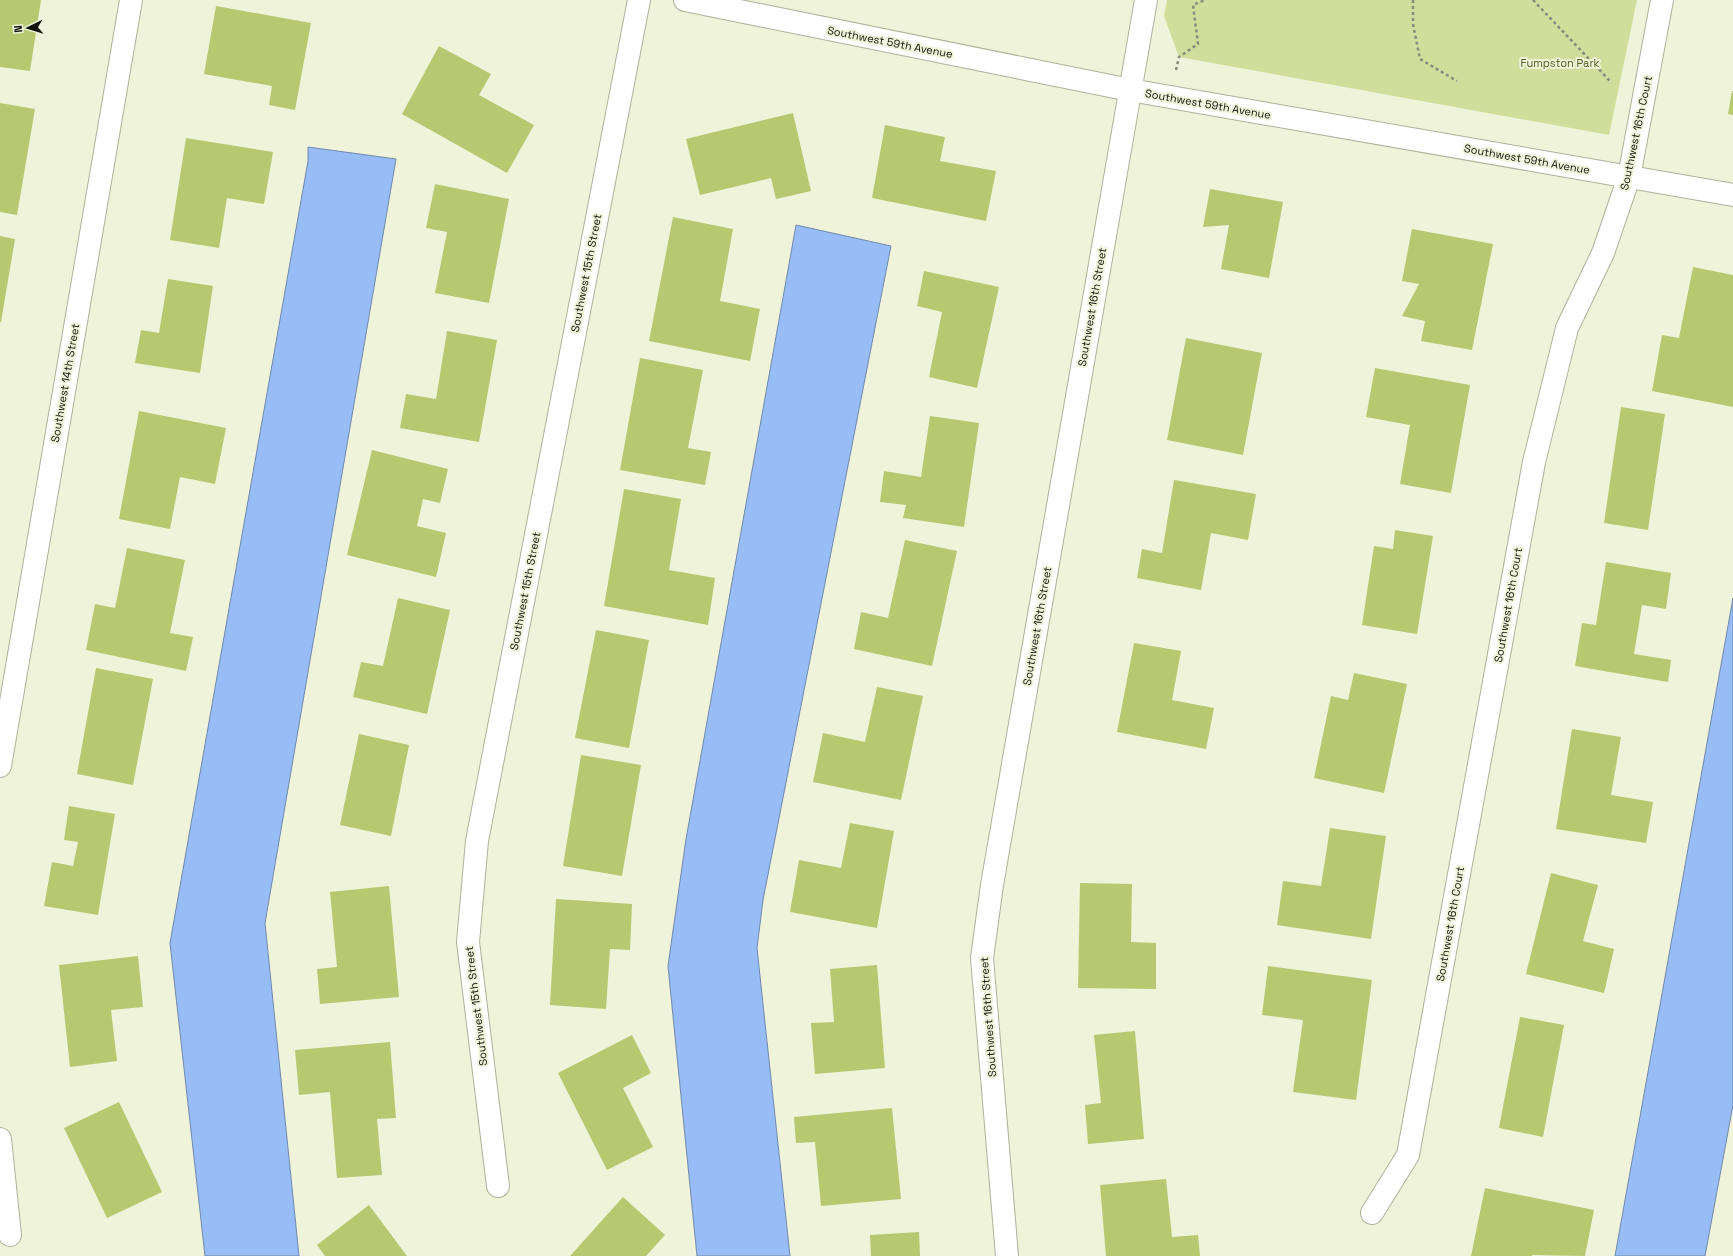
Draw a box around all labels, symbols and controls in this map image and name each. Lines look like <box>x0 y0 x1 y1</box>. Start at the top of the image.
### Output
north arrow <box>8 8 48 48</box>
street label: Southwest 59th Avenue <box>826 23 954 61</box>
text: N <box>11 25 25 33</box>
park label: Fumpston Park <box>1521 56 1600 70</box>
street label: Southwest 16th Court <box>1617 75 1655 191</box>
street label: Southwest 59th Avenue <box>1144 86 1272 122</box>
street label: Southwest 59th Avenue <box>1463 141 1591 177</box>
street label: Southwest 15th Street <box>568 213 604 333</box>
street label: Southwest 16th Street <box>1075 247 1109 367</box>
street label: Southwest 14th Street <box>48 322 82 444</box>
street label: Southwest 15th Street <box>507 531 543 651</box>
street label: Southwest 16th Court <box>1491 546 1525 664</box>
street label: Southwest 16th Street <box>1020 566 1054 686</box>
street label: Southwest 16th Court <box>1433 865 1467 983</box>
street label: Southwest 15th Street <box>462 945 490 1067</box>
street label: Southwest 16th Street <box>977 956 999 1078</box>

